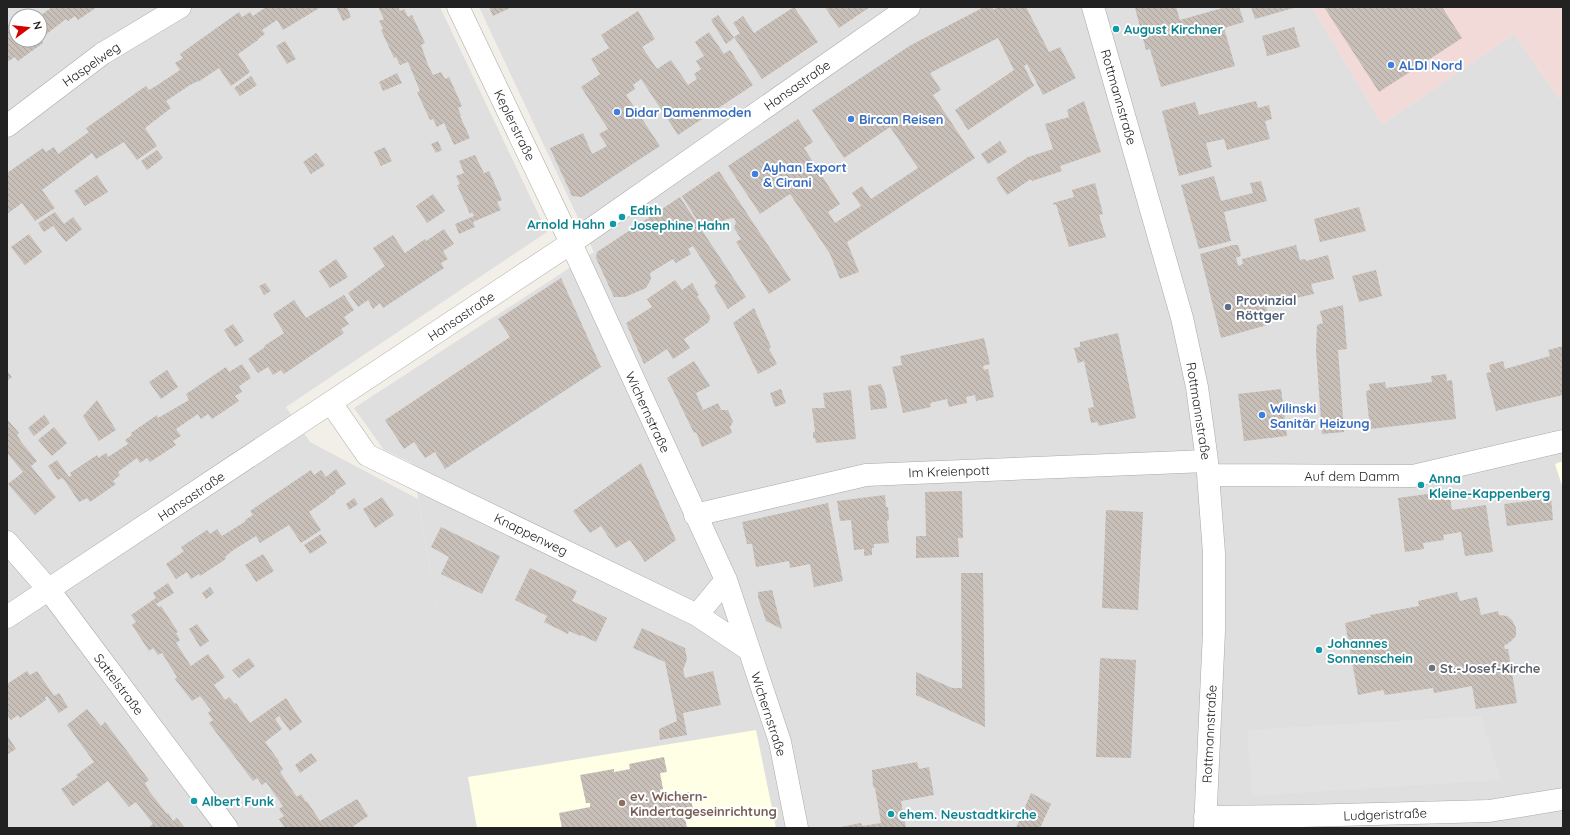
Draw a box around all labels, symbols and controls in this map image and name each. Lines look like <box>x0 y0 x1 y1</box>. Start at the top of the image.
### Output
north arrow <box>8 8 48 48</box>
text: N <box>30 20 45 31</box>
place label: August Kirchner <box>1124 21 1223 37</box>
marker: August Kirchner <box>1111 24 1121 34</box>
street label: Haspelweg <box>59 38 123 90</box>
street label: Rottmannstraße <box>1098 47 1140 147</box>
street label: Hansastraße <box>761 56 833 114</box>
place label: ALDI Nord <box>1399 57 1462 73</box>
marker: ALDI Nord <box>1386 60 1396 70</box>
street label: Keplerstraße <box>491 87 539 163</box>
place label: Didar Damenmoden <box>625 104 752 120</box>
marker: Didar Damenmoden <box>612 107 622 117</box>
place label: Bircan Reisen <box>859 111 944 127</box>
marker: Bircan Reisen <box>846 114 856 124</box>
place label: Ayhan Export & Cirani <box>763 159 847 190</box>
marker: Ayhan Export & Cirani <box>750 169 760 179</box>
place label: Edith Josephine Hahn <box>630 202 730 233</box>
marker: Edith Josephine Hahn <box>617 212 627 222</box>
place label: Arnold Hahn <box>527 216 605 232</box>
marker: Arnold Hahn <box>608 219 618 229</box>
street label: Hansastraße <box>424 288 498 344</box>
place label: Provinzial Röttger <box>1236 292 1296 323</box>
marker: Provinzial Röttger <box>1223 302 1233 312</box>
street label: Rottmannstraße <box>1183 361 1215 461</box>
street label: Wichernstraße <box>622 369 674 455</box>
place label: Wilinski Sanitär Heizung <box>1270 400 1370 431</box>
marker: Wilinski Sanitär Heizung <box>1257 410 1267 420</box>
street label: Im Kreienpott <box>908 462 990 480</box>
street label: Hansastraße <box>154 468 228 524</box>
street label: Auf dem Damm <box>1304 468 1400 484</box>
place label: Anna Kleine-Kappenberg <box>1429 470 1550 501</box>
marker: Anna Kleine-Kappenberg <box>1416 480 1426 490</box>
street label: Knappenweg <box>492 509 570 559</box>
place label: Johannes Sonnenschein <box>1327 635 1413 666</box>
marker: Johannes Sonnenschein <box>1314 645 1324 655</box>
street label: Sattelstraße <box>91 650 147 718</box>
place label: St.-Josef-Kirche <box>1440 660 1541 676</box>
marker: St.-Josef-Kirche <box>1427 663 1437 673</box>
street label: Wichernstraße <box>748 670 790 758</box>
street label: Rottmannstraße <box>1198 684 1220 784</box>
place label: ev. Wichern- Kindertageseinrichtung <box>630 788 777 819</box>
place label: Albert Funk <box>202 793 274 809</box>
marker: Albert Funk <box>189 796 199 806</box>
marker: ev. Wichern- Kindertageseinrichtung <box>617 798 627 808</box>
street label: Ludgeristraße <box>1343 805 1427 823</box>
place label: ehem. Neustadtkirche <box>899 806 1037 822</box>
marker: ehem. Neustadtkirche <box>886 809 896 819</box>

